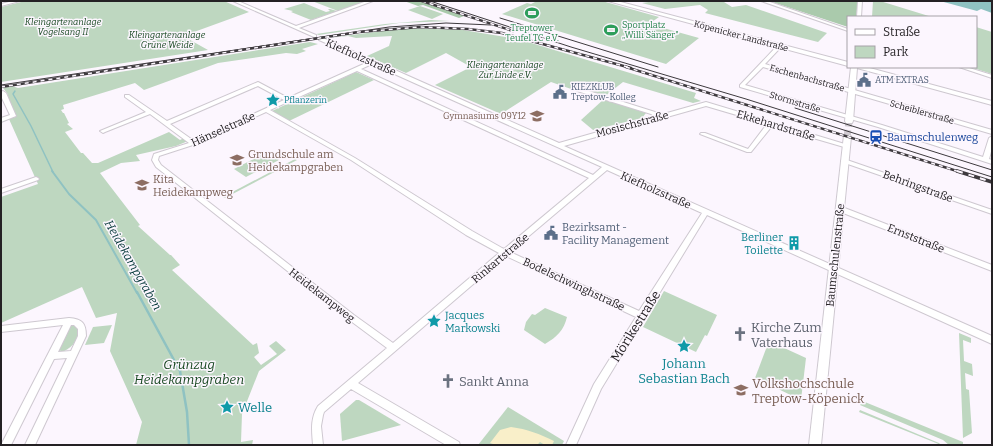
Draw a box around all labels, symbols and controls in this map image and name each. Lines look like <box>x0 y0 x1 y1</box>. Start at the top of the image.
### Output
sports icon: Treptower Teufel TC e.V. <box>524 5 540 21</box>
legend <box>847 16 977 68</box>
park label: Kleingartenanlage Vogelsang II <box>25 17 102 37</box>
street label: Köpenicker Landstraße <box>693 19 789 53</box>
place label: Sportplatz „Willi Sänger" <box>622 20 679 40</box>
sports icon: Sportplatz „Willi Sänger" <box>603 22 619 38</box>
place label: Treptower Teufel TC e.V. <box>505 23 559 43</box>
text: Straße <box>883 25 920 39</box>
park label: Kleingartenanlage Grüne Weide <box>129 30 206 50</box>
street label: Kiefholzstraße <box>324 36 398 79</box>
text: Park <box>883 45 909 59</box>
park label: Kleingartenanlage Zur Linde e.V. <box>467 60 544 80</box>
street label: Eschenbachstraße <box>768 63 846 94</box>
public building icon: ATM EXTRAS <box>856 72 872 88</box>
place label: ATM EXTRAS <box>875 75 929 85</box>
place label: KIEZKLUB Treptow-Kolleg <box>571 82 636 102</box>
public building icon: KIEZKLUB Treptow-Kolleg <box>552 84 568 100</box>
street label: Stormstraße <box>768 89 822 115</box>
place icon: Pflanzerin <box>265 92 281 108</box>
place label: Pflanzerin <box>284 95 327 105</box>
street label: Scheiblerstraße <box>889 98 955 126</box>
street label: Ekkehardstraße <box>735 107 817 144</box>
school or university icon: Gymnasiums 09Y12 <box>529 108 545 124</box>
street label: Mosischstraße <box>594 109 670 140</box>
street label: Hänselstraße <box>189 110 257 149</box>
place label: Gymnasiums 09Y12 <box>443 111 526 121</box>
station icon: Baumschulenweg <box>868 129 884 145</box>
place label: Baumschulenweg <box>887 131 978 144</box>
place label: Grundschule am Heidekampgraben <box>248 148 343 174</box>
school or university icon: Grundschule am Heidekampgraben <box>229 152 245 168</box>
street label: Behringstraße <box>881 168 955 205</box>
street label: Kiefholzstraße <box>619 169 693 212</box>
place label: Kita Heidekampweg <box>153 173 233 199</box>
school or university icon: Kita Heidekampweg <box>134 177 150 193</box>
street label: Baumschulenstraße <box>824 203 847 307</box>
water label: Heidekampgraben <box>102 218 164 312</box>
place label: Bezirksamt - Facility Management <box>562 221 669 247</box>
street label: Ernststraße <box>885 221 946 256</box>
public building icon: Bezirksamt - Facility Management <box>543 225 559 241</box>
street label: Rinkartstraße <box>469 231 532 286</box>
place label: Berliner Toilette <box>741 231 783 257</box>
building icon: Berliner Toilette <box>786 235 802 251</box>
street label: Bodelschwinghstraße <box>521 255 627 314</box>
street label: Heidekampweg <box>286 266 357 325</box>
street label: Mörikestraße <box>608 288 663 365</box>
place label: Jacques Markowski <box>444 309 501 335</box>
place icon: Jacques Markowski <box>426 313 442 329</box>
place label: Kirche Zum Vaterhaus <box>751 320 822 350</box>
church icon: Kirche Zum Vaterhaus <box>732 326 748 342</box>
place icon: Johann Sebastian Bach <box>676 338 692 354</box>
place label: Johann Sebastian Bach <box>638 356 730 386</box>
park label: Grünzug Heidekampgraben <box>134 357 244 387</box>
church icon: Sankt Anna <box>440 373 456 389</box>
place label: Sankt Anna <box>459 374 529 389</box>
place label: Volkshochschule Treptow-Köpenick <box>752 376 865 406</box>
school or university icon: Volkshochschule Treptow-Köpenick <box>733 382 749 398</box>
place icon: Welle <box>219 399 235 415</box>
place label: Welle <box>238 400 272 415</box>

